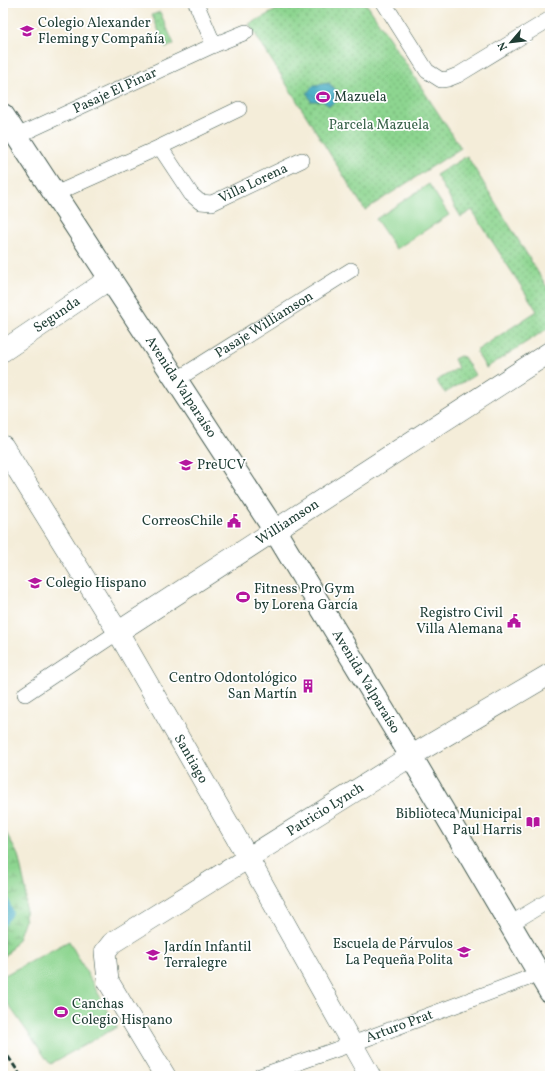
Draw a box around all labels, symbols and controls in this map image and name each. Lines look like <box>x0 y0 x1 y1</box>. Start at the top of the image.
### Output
place label: Colegio Alexander Fleming y Compañía <box>38 14 165 49</box>
north arrow <box>491 22 531 62</box>
school or university icon: Colegio Alexander Fleming y Compañía <box>19 23 35 39</box>
text: N <box>495 39 512 53</box>
street label: Pasaje El Pinar <box>70 63 160 118</box>
place label: Mazuela <box>334 88 387 107</box>
sports icon: Mazuela <box>315 89 331 105</box>
park label: Parcela Mazuela <box>329 116 429 135</box>
street label: Villa Lorena <box>215 159 291 208</box>
street label: Pasaje Williamson <box>211 287 317 363</box>
street label: Segunda <box>30 292 84 337</box>
street label: Avenida Valparaíso <box>141 332 221 442</box>
place label: PreUCV <box>197 456 246 475</box>
school or university icon: PreUCV <box>178 457 194 473</box>
street label: Williamson <box>252 495 323 550</box>
place label: CorreosChile <box>142 512 223 531</box>
public building icon: CorreosChile <box>226 513 242 529</box>
place label: Colegio Hispano <box>46 574 146 593</box>
school or university icon: Colegio Hispano <box>27 575 43 591</box>
place label: Fitness Pro Gym by Lorena García <box>254 580 358 615</box>
sports icon: Fitness Pro Gym by Lorena García <box>235 589 251 605</box>
place label: Registro Civil Villa Alemana <box>416 604 503 639</box>
public building icon: Registro Civil Villa Alemana <box>506 613 522 629</box>
street label: Avenida Valparaíso <box>327 626 405 737</box>
place label: Centro Odontológico San Martín <box>169 669 297 704</box>
building icon: Centro Odontológico San Martín <box>300 678 316 694</box>
street label: Santiago <box>169 731 213 787</box>
street label: Patricio Lynch <box>283 778 368 841</box>
place label: Biblioteca Municipal Paul Harris <box>395 805 522 840</box>
library icon: Biblioteca Municipal Paul Harris <box>525 814 541 830</box>
place label: Escuela de Párvulos La Pequeña Polita <box>333 935 453 970</box>
place label: Jardín Infantil Terralegre <box>164 938 251 973</box>
school or university icon: Escuela de Párvulos La Pequeña Polita <box>456 944 472 960</box>
school or university icon: Jardín Infantil Terralegre <box>145 947 161 963</box>
place label: Canchas Colegio Hispano <box>72 995 172 1030</box>
sports icon: Canchas Colegio Hispano <box>53 1004 69 1020</box>
street label: Arturo Prat <box>363 1005 436 1048</box>

